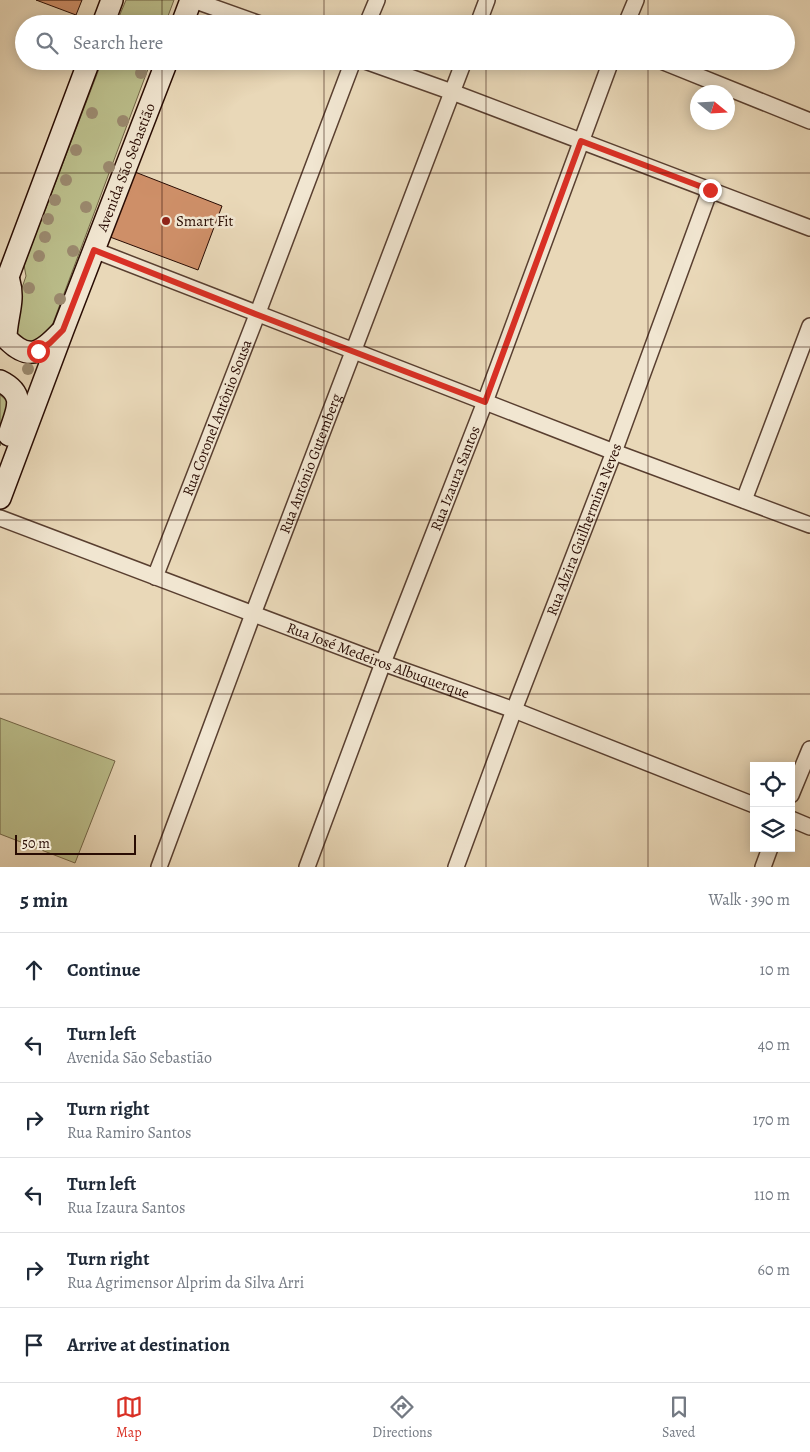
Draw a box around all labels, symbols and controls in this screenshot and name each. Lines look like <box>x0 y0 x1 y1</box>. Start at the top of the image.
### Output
search box <box>15 15 795 70</box>
icon: search <box>33 29 61 57</box>
text: Search here <box>73 30 163 56</box>
north arrow <box>690 85 735 130</box>
street label: Avenida São Sebastião <box>92 100 160 235</box>
route end <box>699 179 722 202</box>
place label: Smart Fit <box>176 211 234 231</box>
marker: Smart Fit <box>160 215 172 227</box>
street label: Rua Coronel Antônio Sousa <box>178 336 257 499</box>
route start <box>27 340 50 363</box>
street label: Rua António Gutemberg <box>275 390 346 536</box>
street label: Rua Izaura Santos <box>426 423 485 534</box>
street label: Rua Alzira Guilhermina Neves <box>542 440 626 619</box>
street label: Rua José Medeiros Albuquerque <box>284 617 472 703</box>
map controls <box>750 762 795 852</box>
button: locate <box>750 762 795 807</box>
button: layers <box>750 807 795 852</box>
scale bar <box>15 832 136 855</box>
text: 50 m <box>22 834 50 853</box>
text: 5 min <box>20 886 68 914</box>
text: Walk · 390 m <box>709 889 790 911</box>
icon: ahead <box>20 956 48 984</box>
text: Continue <box>67 957 141 983</box>
text: 10 m <box>760 959 790 981</box>
text: Turn left <box>67 1021 136 1047</box>
icon: left <box>20 1031 48 1059</box>
text: 40 m <box>758 1034 790 1056</box>
text: Avenida São Sebastião <box>67 1047 212 1069</box>
text: Turn right <box>67 1096 149 1122</box>
icon: right <box>20 1106 48 1134</box>
text: 170 m <box>753 1109 790 1131</box>
text: Rua Ramiro Santos <box>67 1122 191 1144</box>
text: Turn left <box>67 1171 136 1197</box>
icon: left <box>20 1181 48 1209</box>
text: 110 m <box>754 1184 790 1206</box>
text: Rua Izaura Santos <box>67 1197 185 1219</box>
text: Turn right <box>67 1246 149 1272</box>
icon: right <box>20 1256 48 1284</box>
text: 60 m <box>758 1259 790 1281</box>
text: Rua Agrimensor Alprim da Silva Arri <box>67 1272 304 1294</box>
icon: arrive <box>20 1331 48 1359</box>
text: Arrive at destination <box>67 1332 230 1358</box>
tab: Map <box>115 1393 143 1442</box>
tab: Directions <box>372 1393 432 1442</box>
tab: Saved <box>662 1393 695 1442</box>

